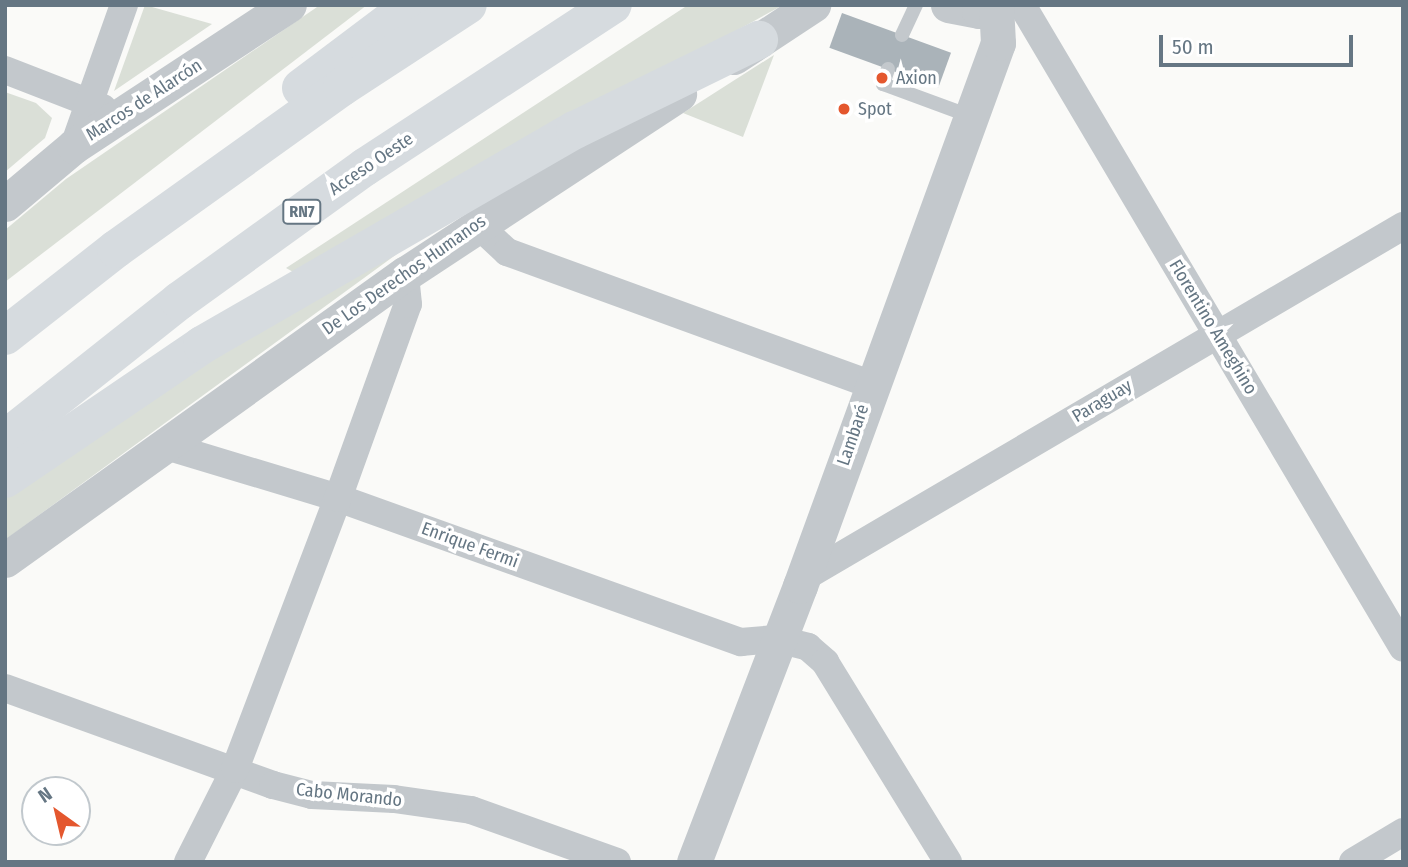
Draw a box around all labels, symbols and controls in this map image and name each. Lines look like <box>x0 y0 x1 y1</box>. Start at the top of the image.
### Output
scale bar <box>1163 21 1357 65</box>
text: 50 m <box>1172 34 1214 60</box>
street label: Marcos de Alarcón <box>82 54 206 146</box>
place label: Axion <box>896 67 937 89</box>
marker: Axion <box>874 70 890 86</box>
place label: Spot <box>858 98 892 120</box>
marker: Spot <box>836 101 852 117</box>
street label: Acceso Oeste <box>325 128 417 200</box>
road number: RN7 <box>281 200 323 224</box>
street label: De Los Derechos Humanos <box>318 210 490 340</box>
street label: Florentino Ameghino <box>1164 256 1262 398</box>
street label: Paraguay <box>1068 375 1136 427</box>
street label: Lambaré <box>832 402 874 468</box>
street label: Enrique Fermi <box>419 517 521 573</box>
north arrow <box>21 776 91 846</box>
street label: Cabo Morando <box>295 779 403 811</box>
text: N <box>34 782 56 808</box>

